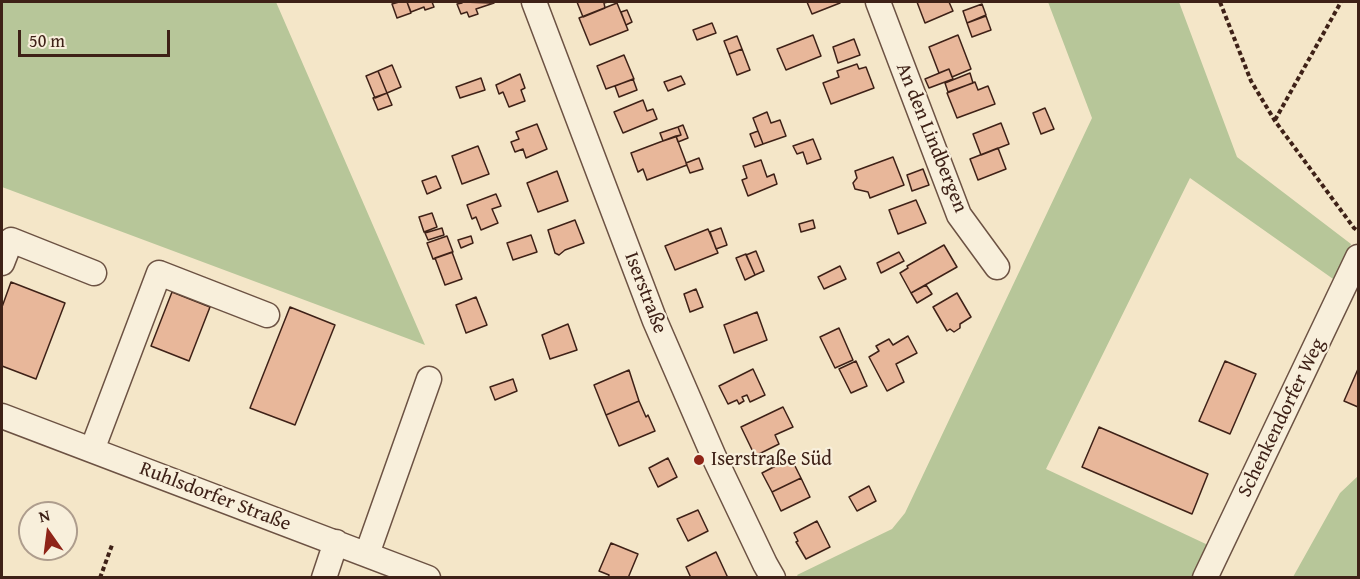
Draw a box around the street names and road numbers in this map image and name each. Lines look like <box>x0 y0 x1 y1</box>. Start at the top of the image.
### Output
street label: An den Lindbergen <box>890 60 972 216</box>
street label: Iserstraße <box>619 249 671 337</box>
street label: Schenkendorfer Weg <box>1233 335 1331 501</box>
street label: Ruhlsdorfer Straße <box>136 457 294 537</box>

